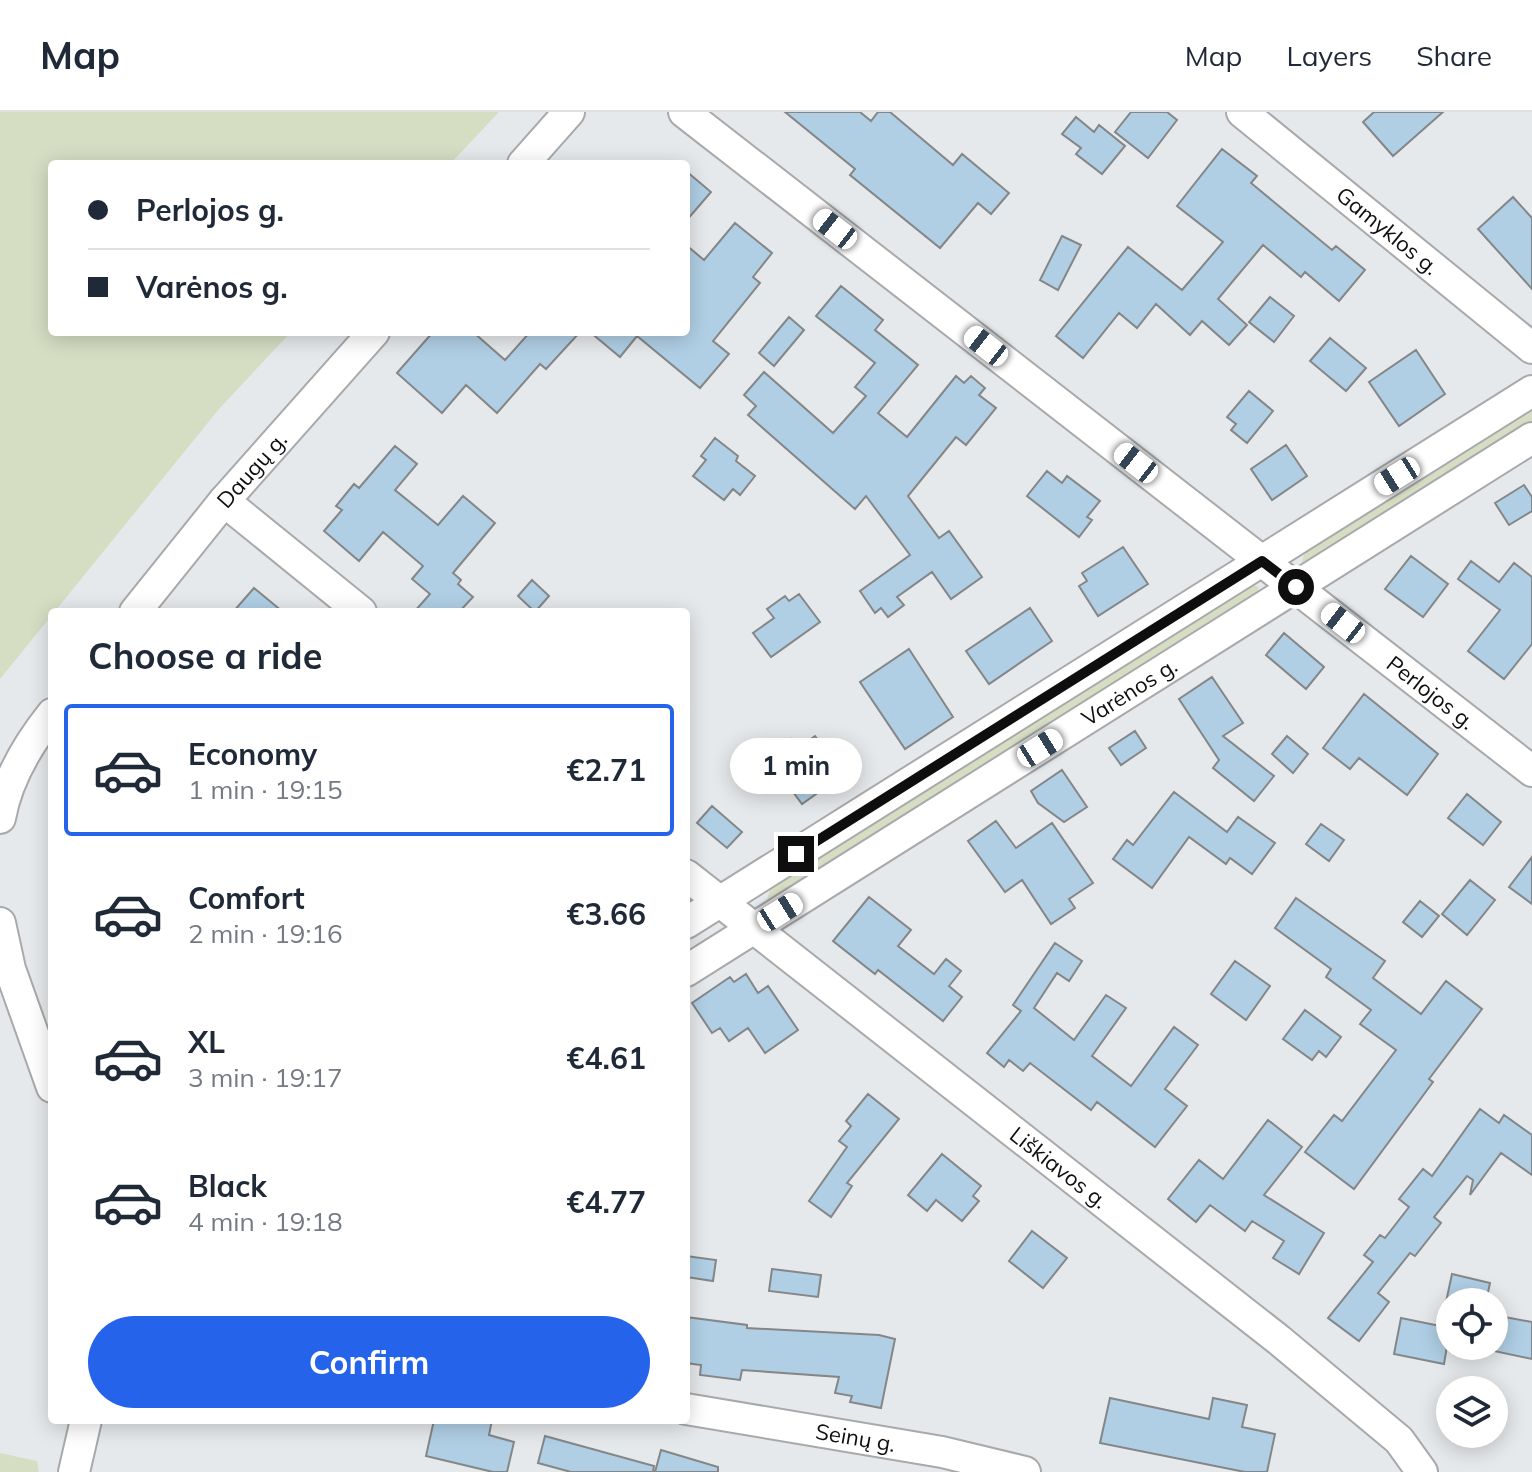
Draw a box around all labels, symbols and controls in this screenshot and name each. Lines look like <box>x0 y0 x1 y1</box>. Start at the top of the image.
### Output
text: Map <box>40 31 120 79</box>
text: Map <box>1185 38 1242 73</box>
text: Layers <box>1286 38 1372 73</box>
text: Share <box>1416 38 1492 73</box>
street label: Gamyklos g. <box>1331 181 1445 281</box>
text: Perlojos g. <box>136 191 284 229</box>
car <box>809 205 861 253</box>
text: Varėnos g. <box>136 268 288 306</box>
car <box>960 322 1012 370</box>
street label: Daugų g. <box>211 426 293 514</box>
car <box>1110 439 1162 487</box>
car <box>1370 453 1424 499</box>
route start <box>1278 569 1314 605</box>
car <box>1317 599 1369 647</box>
text: Choose a ride <box>88 633 322 678</box>
street label: Perlojos g. <box>1381 649 1481 736</box>
street label: Varėnos g. <box>1076 651 1182 732</box>
car <box>1013 725 1067 771</box>
icon: car <box>92 734 164 806</box>
text: Economy <box>188 735 317 773</box>
callout: 1 min <box>730 738 862 794</box>
text: 1 min <box>762 749 830 782</box>
text: €2.71 <box>567 751 646 789</box>
text: 1 min · 19:15 <box>188 773 343 806</box>
route end <box>778 836 814 872</box>
icon: car <box>92 878 164 950</box>
text: Comfort <box>188 879 305 917</box>
car <box>753 889 807 935</box>
text: €3.66 <box>567 895 646 933</box>
text: 2 min · 19:16 <box>188 917 343 950</box>
icon: car <box>92 1022 164 1094</box>
text: XL <box>188 1023 225 1061</box>
text: €4.61 <box>567 1039 646 1077</box>
text: 3 min · 19:17 <box>188 1061 343 1094</box>
street label: Liškiavos g. <box>1004 1120 1114 1215</box>
icon: car <box>92 1166 164 1238</box>
text: Black <box>188 1167 267 1205</box>
text: €4.77 <box>567 1183 646 1221</box>
text: 4 min · 19:18 <box>188 1205 343 1238</box>
map controls <box>1436 1288 1508 1448</box>
button: locate <box>1436 1288 1508 1360</box>
button: Confirm <box>88 1316 650 1408</box>
button: layers <box>1436 1376 1508 1448</box>
street label: Seinų g. <box>814 1417 898 1458</box>

